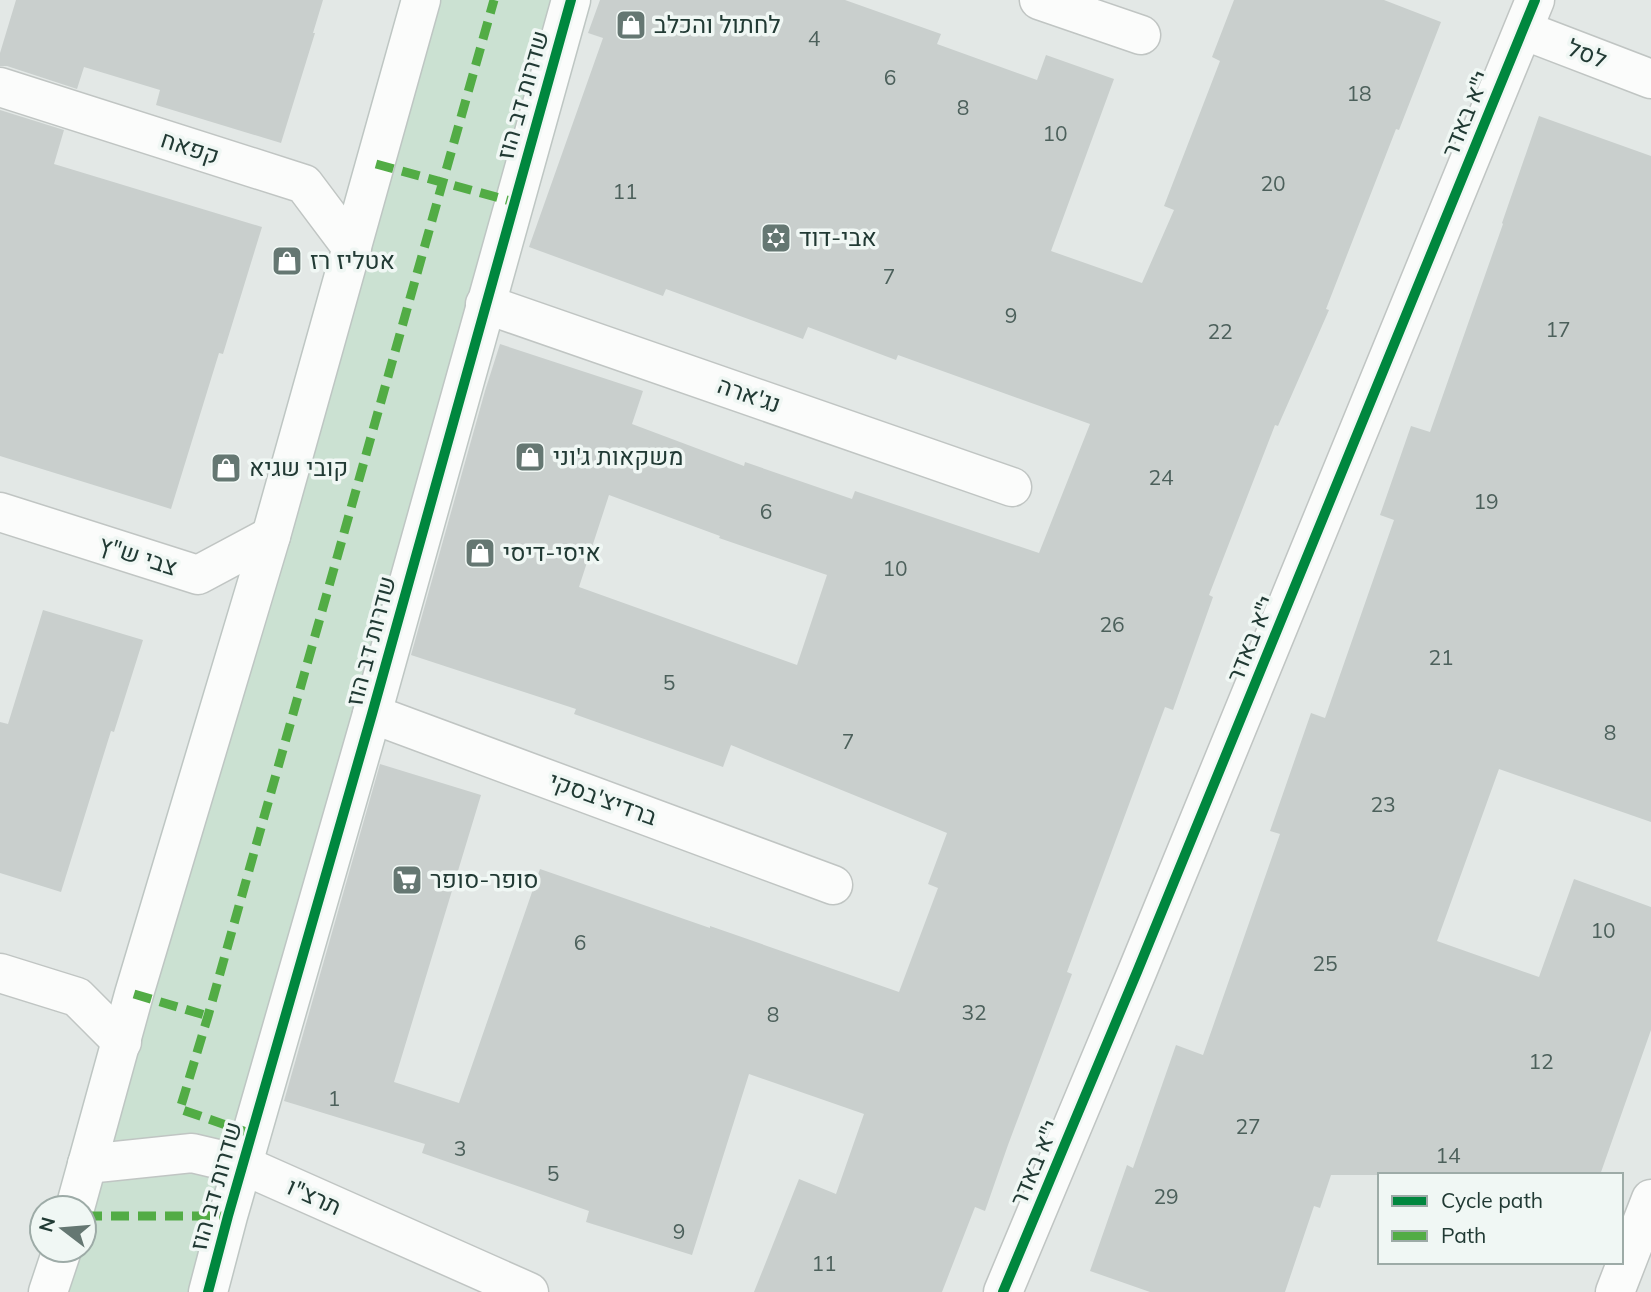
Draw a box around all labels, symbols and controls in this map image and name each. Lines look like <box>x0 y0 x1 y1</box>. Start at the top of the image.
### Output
shop icon: לחתול והכלב <box>614 8 648 42</box>
place label: לחתול והכלב <box>654 9 781 39</box>
house number: 4 <box>808 25 821 51</box>
street label: שדרות דב הוז <box>489 27 555 163</box>
street label: לסל <box>1563 32 1611 74</box>
house number: 6 <box>884 64 896 90</box>
street label: י"א באדר <box>1434 66 1496 161</box>
house number: 18 <box>1346 80 1372 106</box>
house number: 8 <box>957 94 969 120</box>
house number: 10 <box>1042 120 1068 146</box>
street label: קפאח <box>157 124 223 171</box>
house number: 20 <box>1260 170 1286 196</box>
house number: 11 <box>612 178 638 204</box>
synagogue icon: אבי-דוד <box>759 221 793 255</box>
place label: אבי-דוד <box>799 222 877 252</box>
shop icon: אטליז רז <box>270 244 304 278</box>
place label: אטליז רז <box>310 245 395 275</box>
house number: 7 <box>883 263 895 289</box>
house number: 9 <box>1005 302 1017 328</box>
house number: 17 <box>1545 316 1571 342</box>
house number: 22 <box>1207 318 1233 344</box>
street label: נג'ארה <box>714 369 785 419</box>
shop icon: משקאות ג'וני <box>513 440 547 474</box>
place label: משקאות ג'וני <box>553 441 684 471</box>
shop icon: קובי שגיא <box>209 451 243 485</box>
place label: קובי שגיא <box>249 452 348 482</box>
house number: 24 <box>1148 464 1174 490</box>
house number: 19 <box>1473 488 1499 514</box>
house number: 6 <box>760 498 772 524</box>
street label: צבי ש"ץ <box>95 528 181 582</box>
shop icon: איסי-דיסי <box>463 536 497 570</box>
place label: איסי-דיסי <box>503 537 601 567</box>
house number: 10 <box>882 555 908 581</box>
street label: שדרות דב הוז <box>338 573 402 709</box>
street label: י"א באדר <box>1219 591 1281 686</box>
house number: 26 <box>1099 611 1125 637</box>
house number: 21 <box>1428 644 1454 670</box>
house number: 5 <box>663 669 675 695</box>
house number: 8 <box>1604 719 1616 745</box>
house number: 7 <box>842 728 854 754</box>
street label: ברדיצ'בסקי <box>545 765 662 832</box>
house number: 23 <box>1370 791 1396 817</box>
supermarket icon: סופר-סופר <box>390 863 424 897</box>
place label: סופר-סופר <box>430 864 539 894</box>
house number: 10 <box>1590 917 1616 943</box>
house number: 6 <box>574 929 586 955</box>
house number: 25 <box>1312 950 1338 976</box>
house number: 32 <box>961 999 987 1025</box>
house number: 8 <box>767 1001 779 1027</box>
house number: 12 <box>1528 1048 1554 1074</box>
house number: 1 <box>328 1085 340 1111</box>
house number: 27 <box>1235 1113 1261 1139</box>
street label: י"א באדר <box>1003 1115 1066 1210</box>
street label: שדרות דב הוז <box>182 1118 248 1254</box>
house number: 3 <box>454 1135 466 1161</box>
house number: 14 <box>1435 1142 1461 1168</box>
house number: 5 <box>547 1160 559 1186</box>
street label: תרצ"ו <box>283 1171 346 1221</box>
legend <box>1378 1173 1623 1264</box>
house number: 29 <box>1153 1183 1179 1209</box>
text: Cycle path <box>1441 1187 1543 1213</box>
north arrow <box>28 1194 98 1264</box>
text: N <box>33 1214 60 1235</box>
house number: 9 <box>673 1218 685 1244</box>
text: Path <box>1441 1222 1486 1248</box>
house number: 11 <box>811 1250 837 1276</box>

